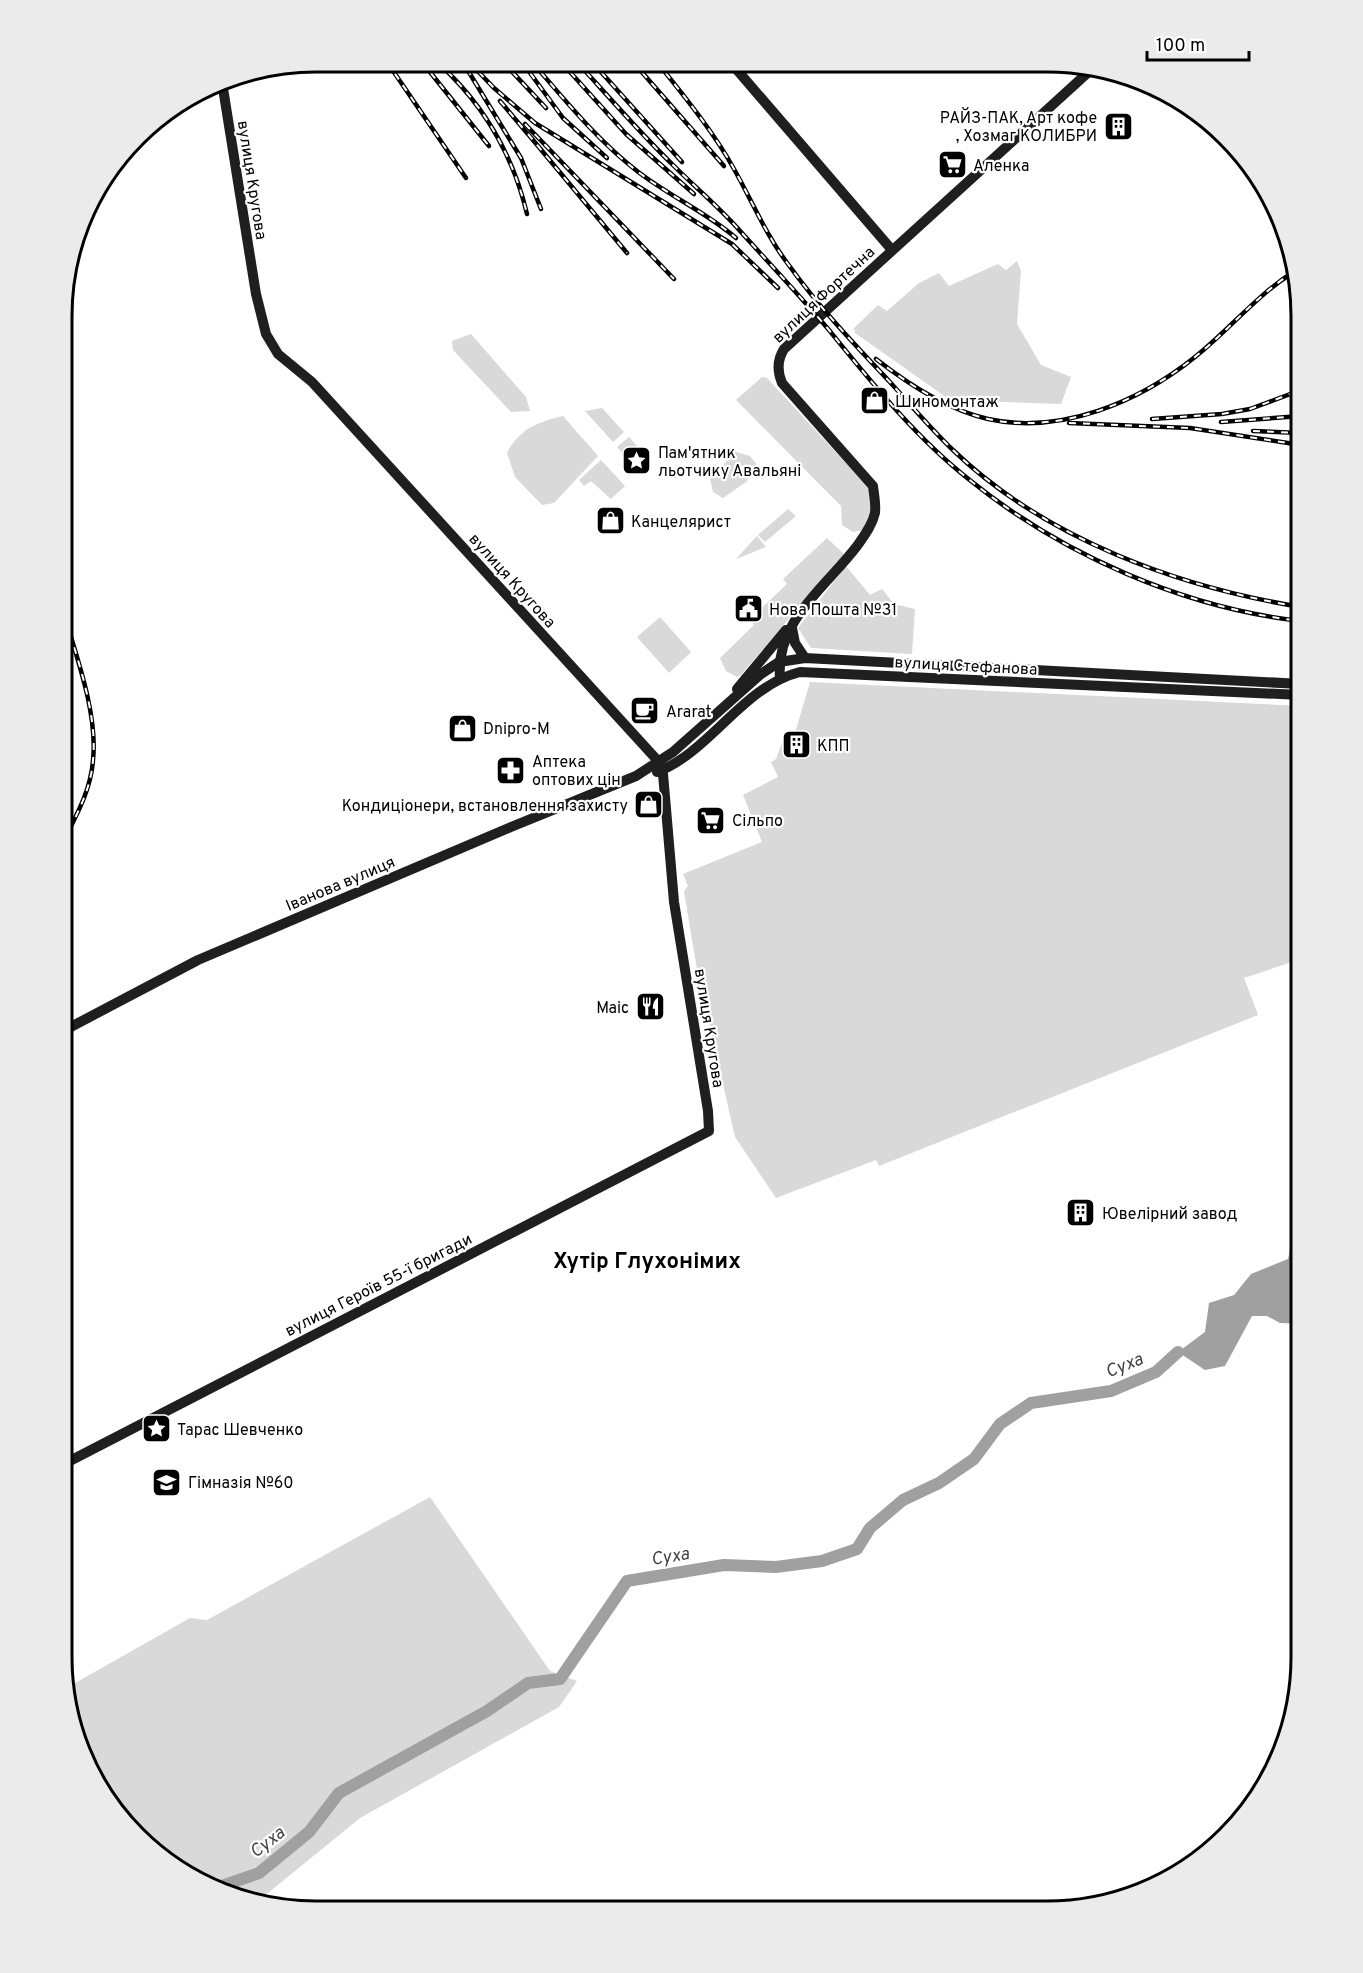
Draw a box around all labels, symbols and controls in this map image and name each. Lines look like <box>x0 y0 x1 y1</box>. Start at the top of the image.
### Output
scale bar <box>1147 24 1249 62</box>
text: 100 m <box>1156 35 1205 58</box>
place label: РАЙЗ-ПАК, Арт кофе , Хозмаг КОЛИБРИ <box>940 107 1097 147</box>
building icon: РАЙЗ-ПАК, Арт кофе , Хозмаг КОЛИБРИ <box>1102 110 1134 142</box>
street label: вулиця Кругова <box>232 119 270 241</box>
supermarket icon: Аленка <box>936 149 968 181</box>
place label: Аленка <box>973 157 1030 177</box>
street label: вулиця Фортечна <box>769 243 880 348</box>
shop icon: Шиномонтаж <box>858 385 890 417</box>
place label: Шиномонтаж <box>895 393 999 413</box>
place label: Пам'ятник льотчику Авальяні <box>658 444 801 482</box>
place icon: Пам'ятник льотчику Авальяні <box>621 445 653 477</box>
shop icon: Канцелярист <box>594 505 626 537</box>
place label: Канцелярист <box>631 513 731 533</box>
street label: вулиця Кругова <box>464 530 559 633</box>
public building icon: Нова Пошта №31 <box>732 593 764 625</box>
place label: Нова Пошта №31 <box>769 601 897 621</box>
street label: вулиця Стефанова <box>894 653 1038 681</box>
cafe icon: Ararat <box>629 695 661 727</box>
place label: Ararat <box>666 703 712 723</box>
shop icon: Dnipro-M <box>446 712 478 744</box>
place label: Dnipro-M <box>483 720 550 740</box>
building icon: КПП <box>780 729 812 761</box>
place label: КПП <box>817 737 850 757</box>
place label: Аптека оптових цін <box>532 753 621 791</box>
pharmacy icon: Аптека оптових цін <box>495 754 527 786</box>
shop icon: Кондиціонери, встановлення захисту <box>633 789 665 821</box>
place label: Кондиціонери, встановлення захисту <box>342 797 628 817</box>
supermarket icon: Сільпо <box>695 804 727 836</box>
place label: Сільпо <box>732 812 783 832</box>
street label: Іванова вулиця <box>283 853 398 917</box>
street label: вулиця Кругова <box>689 967 727 1089</box>
restaurant icon: Маіс <box>634 991 666 1023</box>
place label: Маіс <box>596 999 629 1019</box>
building icon: Ювелірний завод <box>1065 1197 1097 1229</box>
place label: Ювелірний завод <box>1102 1205 1237 1225</box>
street label: вулиця Героїв 55-ї бригади <box>282 1230 476 1342</box>
district label: Хутір Глухонімих <box>553 1249 741 1276</box>
water label: Суха <box>1102 1348 1147 1384</box>
place icon: Тарас Шевченко <box>140 1413 172 1445</box>
place label: Тарас Шевченко <box>177 1421 303 1441</box>
school or university icon: Гімназія №60 <box>151 1466 183 1498</box>
place label: Гімназія №60 <box>188 1474 294 1494</box>
water label: Суха <box>649 1543 692 1572</box>
water label: Суха <box>246 1822 291 1864</box>

